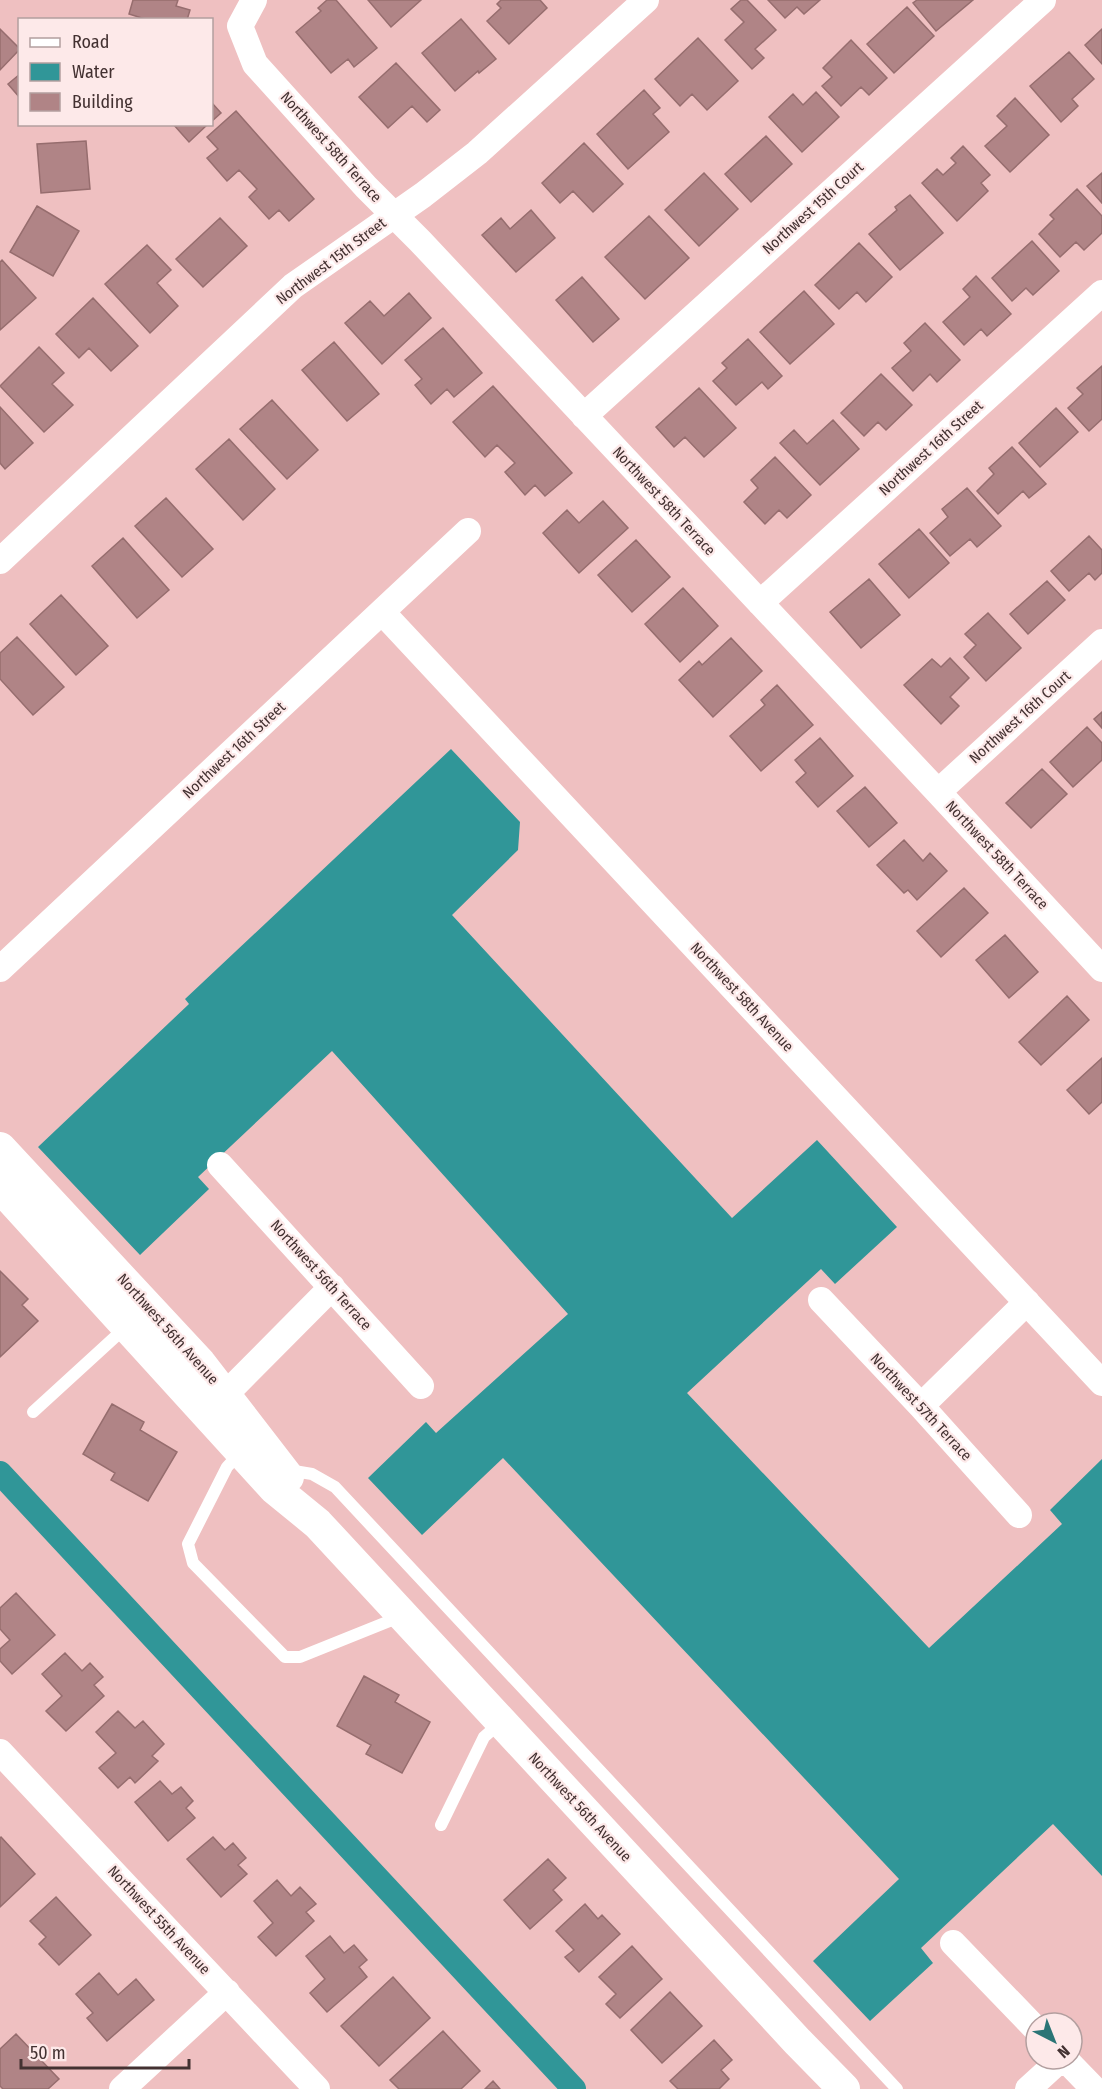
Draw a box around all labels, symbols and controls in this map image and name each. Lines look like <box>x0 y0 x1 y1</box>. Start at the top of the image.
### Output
legend <box>18 18 213 126</box>
text: Road <box>72 31 109 53</box>
text: Water <box>72 61 115 83</box>
street label: Northwest 58th Terrace <box>277 88 385 206</box>
text: Building <box>72 91 133 113</box>
street label: Northwest 15th Court <box>759 158 867 258</box>
street label: Northwest 15th Street <box>272 214 390 308</box>
street label: Northwest 16th Street <box>875 397 987 499</box>
street label: Northwest 58th Terrace <box>609 443 719 559</box>
street label: Northwest 16th Court <box>966 667 1074 767</box>
street label: Northwest 16th Street <box>179 698 289 802</box>
street label: Northwest 58th Terrace <box>942 797 1052 913</box>
street label: Northwest 58th Avenue <box>687 939 797 1055</box>
street label: Northwest 56th Terrace <box>267 1216 375 1334</box>
street label: Northwest 56th Avenue <box>114 1270 222 1388</box>
street label: Northwest 57th Terrace <box>866 1349 976 1465</box>
street label: Northwest 56th Avenue <box>525 1749 635 1865</box>
street label: Northwest 55th Avenue <box>104 1862 214 1978</box>
north arrow <box>1024 2011 1084 2071</box>
scale bar <box>21 2032 189 2070</box>
text: 50 m <box>30 2042 66 2064</box>
text: N <box>1054 2042 1074 2062</box>

